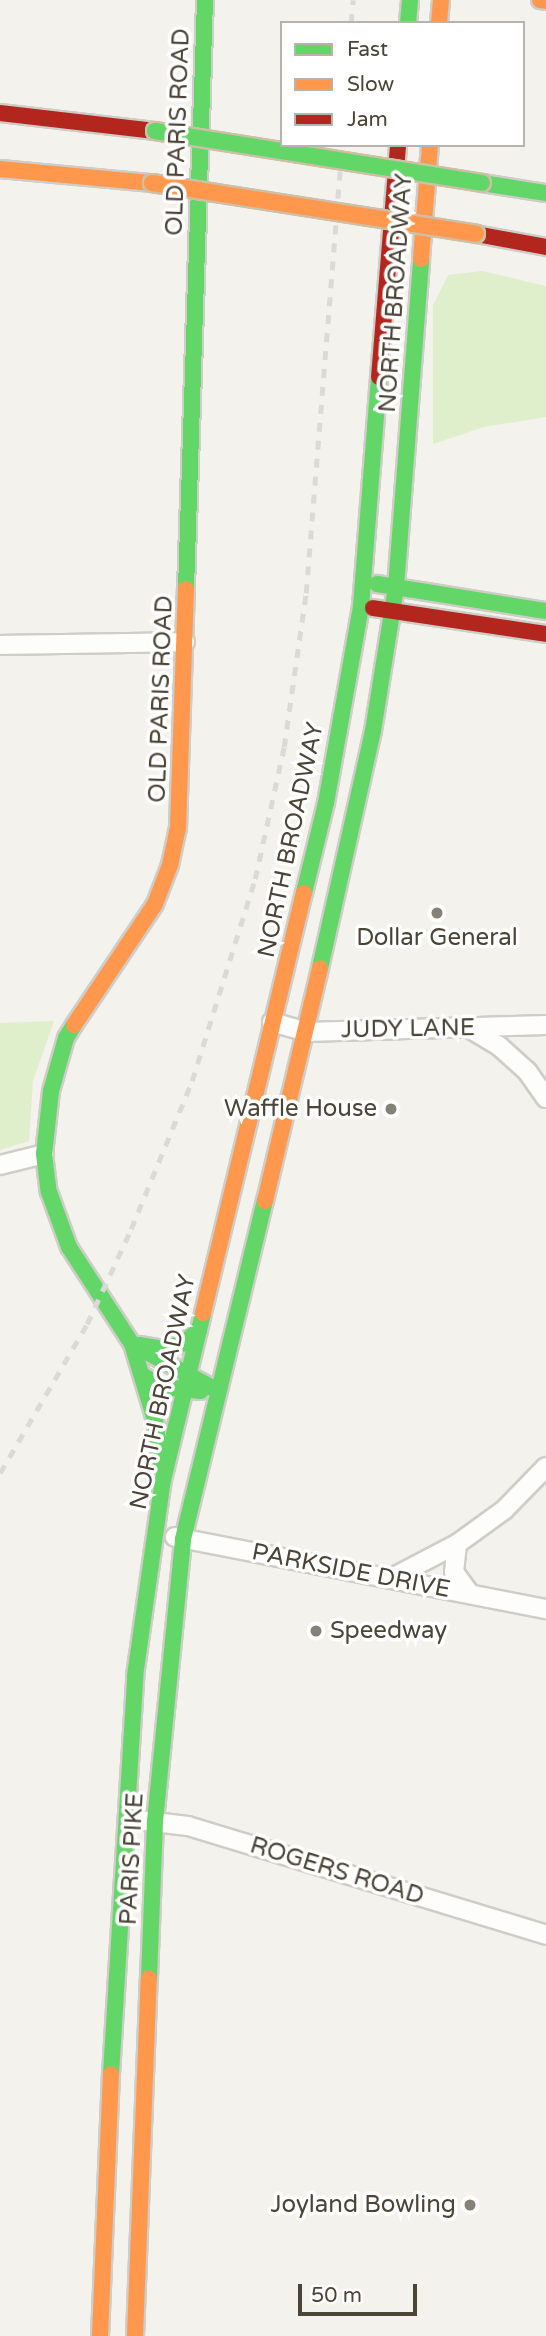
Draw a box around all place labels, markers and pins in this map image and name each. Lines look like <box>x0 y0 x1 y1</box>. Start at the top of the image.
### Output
marker: Dollar General <box>429 905 445 921</box>
place label: Dollar General <box>356 924 518 952</box>
place label: Waffle House <box>224 1095 377 1123</box>
marker: Waffle House <box>383 1101 399 1117</box>
place label: Speedway <box>330 1617 447 1645</box>
marker: Speedway <box>308 1623 324 1639</box>
place label: Joyland Bowling <box>270 2191 456 2219</box>
marker: Joyland Bowling <box>462 2197 478 2213</box>

